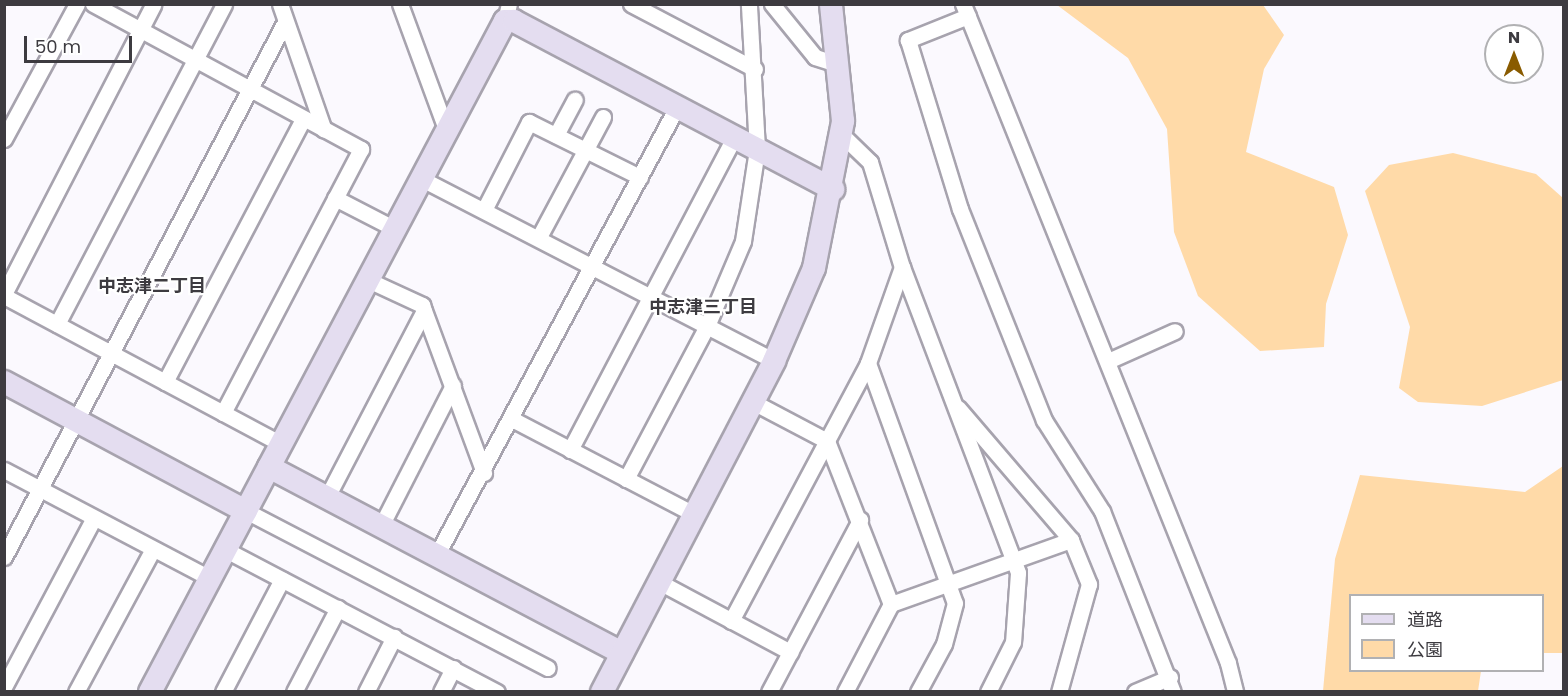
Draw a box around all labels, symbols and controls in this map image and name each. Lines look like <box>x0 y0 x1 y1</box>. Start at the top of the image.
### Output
scale bar <box>27 24 135 62</box>
north arrow <box>1484 24 1544 84</box>
text: N <box>1508 26 1520 49</box>
text: 50 m <box>35 34 81 59</box>
district label: 中志津二丁目 <box>98 275 206 297</box>
district label: 中志津三丁目 <box>649 296 757 318</box>
legend <box>1349 594 1544 672</box>
text: 道路 <box>1407 607 1443 632</box>
text: 公園 <box>1407 637 1443 662</box>

